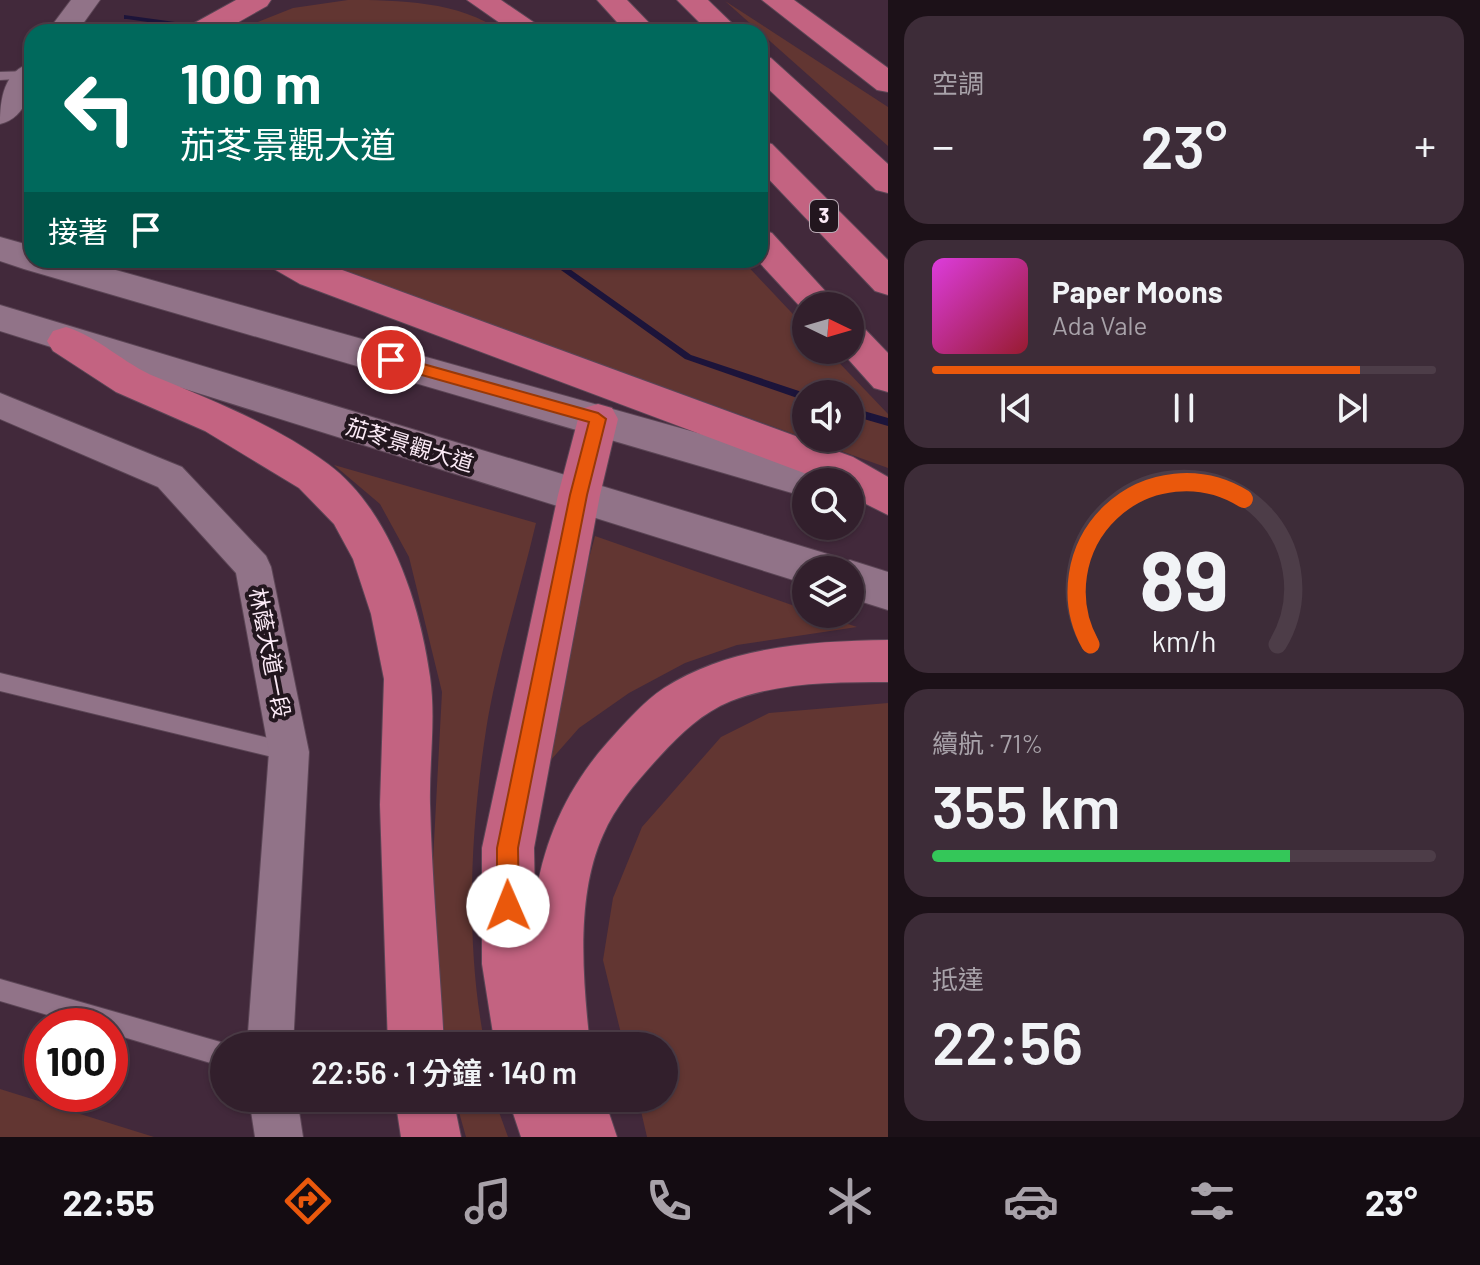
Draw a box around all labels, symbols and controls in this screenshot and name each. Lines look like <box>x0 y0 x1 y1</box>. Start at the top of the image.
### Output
text: 100 m <box>180 48 322 115</box>
icon: left <box>48 56 152 160</box>
text: 空調 <box>932 67 984 98</box>
text: 23° <box>1141 109 1227 181</box>
text: − <box>932 118 954 171</box>
text: + <box>1414 118 1436 171</box>
text: 茄苳景觀大道 <box>180 122 396 165</box>
road number: 3 <box>810 200 838 232</box>
icon: arrive <box>124 208 168 252</box>
text: 接著 <box>48 213 108 249</box>
text: Paper Moons <box>1052 273 1223 309</box>
north arrow <box>792 292 864 364</box>
map controls <box>792 292 864 628</box>
text: Ada Vale <box>1052 309 1147 340</box>
pin <box>357 326 425 394</box>
icon: arrive <box>369 338 413 382</box>
button: sound <box>792 380 864 452</box>
icon: previous <box>994 386 1038 430</box>
icon: pause <box>1162 386 1206 430</box>
icon: next <box>1330 386 1374 430</box>
street label: 茄苳景觀大道 <box>343 412 477 476</box>
button: search <box>792 468 864 540</box>
text: 89 <box>1139 527 1229 627</box>
button: layers <box>792 556 864 628</box>
street label: 林蔭大道一段 <box>246 586 296 720</box>
text: km/h <box>1152 623 1216 658</box>
text: 續航 · 71% <box>932 727 1043 758</box>
text: 355 km <box>932 769 1121 841</box>
position arrow <box>466 864 550 948</box>
text: 抵達 <box>932 963 984 994</box>
text: 22:56 <box>932 1005 1083 1077</box>
speed limit sign: 100 <box>24 1008 128 1112</box>
text: 22:56 · 1 分鐘 · 140 m <box>311 1054 577 1090</box>
icon: directions <box>280 1173 336 1229</box>
icon: music <box>460 1173 516 1229</box>
icon: phone <box>641 1173 697 1229</box>
icon: climate <box>822 1173 878 1229</box>
icon: car <box>1003 1173 1059 1229</box>
icon: filters <box>1184 1173 1240 1229</box>
text: 22:55 <box>62 1180 155 1223</box>
text: 23° <box>1365 1180 1418 1223</box>

